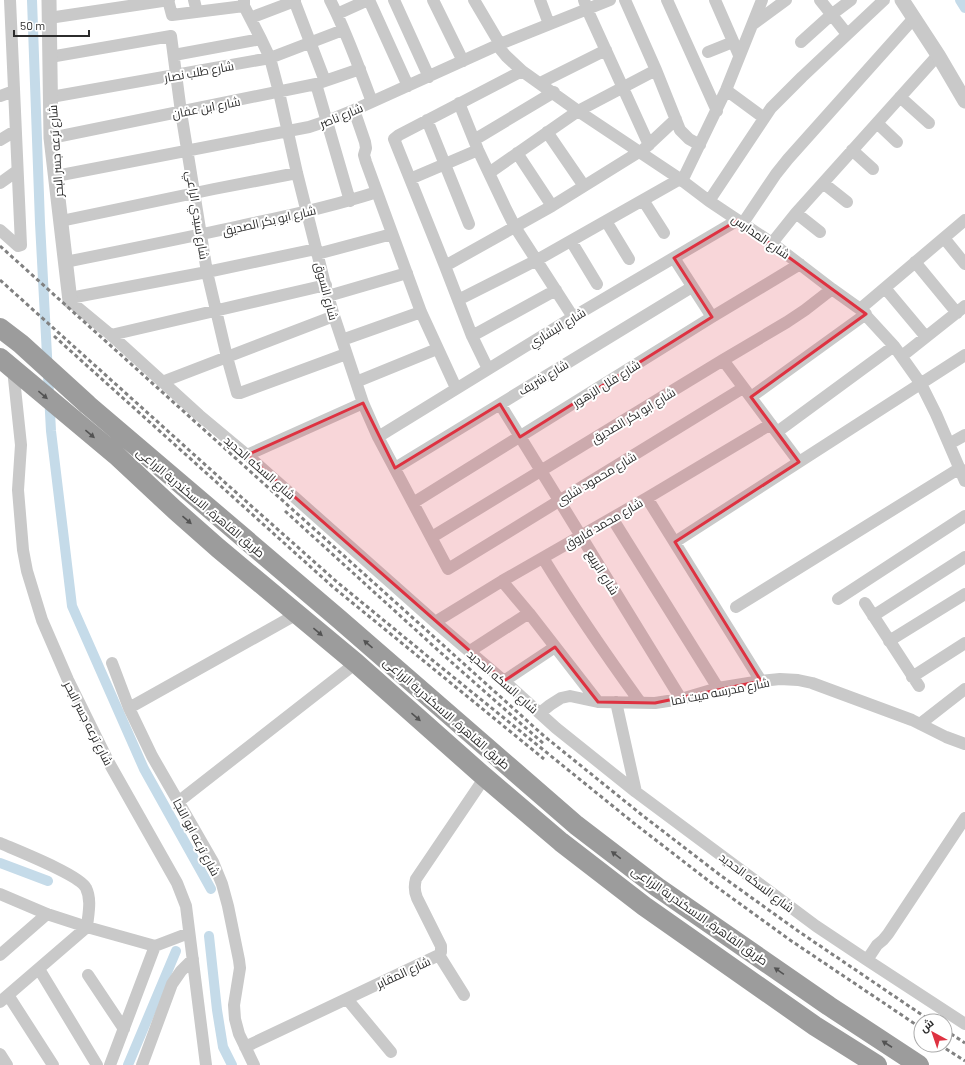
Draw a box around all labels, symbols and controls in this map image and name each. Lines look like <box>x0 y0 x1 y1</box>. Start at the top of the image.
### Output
scale bar <box>14 12 89 38</box>
text: 50 m <box>20 18 45 32</box>
street label: شارع طلب نصار <box>162 58 235 86</box>
street label: شارع ابن عفان <box>171 94 242 122</box>
street label: شارع ناصر <box>316 100 365 132</box>
street label: شارع ترعه جسر البحر <box>45 104 67 199</box>
street label: شارع سيدي الراعي <box>180 170 212 261</box>
street label: شارع ابو بكر الصديق <box>221 202 318 240</box>
street label: شارع المدارس <box>728 211 793 263</box>
street label: شارع السوق <box>311 260 342 322</box>
street label: شارع البشاري <box>526 305 590 353</box>
street label: شارع شريف <box>515 357 572 399</box>
street label: شارع فلل الزهور <box>569 357 644 412</box>
street label: شارع ابو بكر الصديق <box>588 384 679 447</box>
one-way arrow <box>38 390 49 399</box>
one-way arrow <box>84 429 95 438</box>
street label: شارع السكه الحديد <box>220 432 298 503</box>
street label: طريق القاهرة, الاسكندرية الزراعى <box>133 444 268 561</box>
street label: شارع محمود شلبى <box>553 449 640 509</box>
street label: شارع محمد فاروق <box>561 495 646 553</box>
one-way arrow <box>182 516 192 525</box>
street label: شارع الربيع <box>582 547 622 598</box>
one-way arrow <box>313 627 323 636</box>
one-way arrow <box>363 640 372 649</box>
street label: شارع السكه الحديد <box>463 646 541 717</box>
street label: طريق القاهرة, الاسكندرية الزراعى <box>380 654 513 773</box>
street label: شارع مدرسه ميت نما <box>669 675 771 709</box>
street label: شارع ترعه جسر البحر <box>60 678 116 768</box>
one-way arrow <box>411 712 421 721</box>
street label: شارع ترعه ابو النجا <box>169 796 223 879</box>
street label: شارع السكه الحديد <box>716 849 797 916</box>
one-way arrow <box>610 851 621 859</box>
street label: طريق القاهرة, الاسكندرية الزراعى <box>629 863 771 968</box>
street label: شارع المقابر <box>373 953 433 993</box>
one-way arrow <box>774 967 784 975</box>
north arrow <box>913 1013 953 1053</box>
text: ش <box>917 1015 936 1035</box>
one-way arrow <box>881 1040 892 1047</box>

